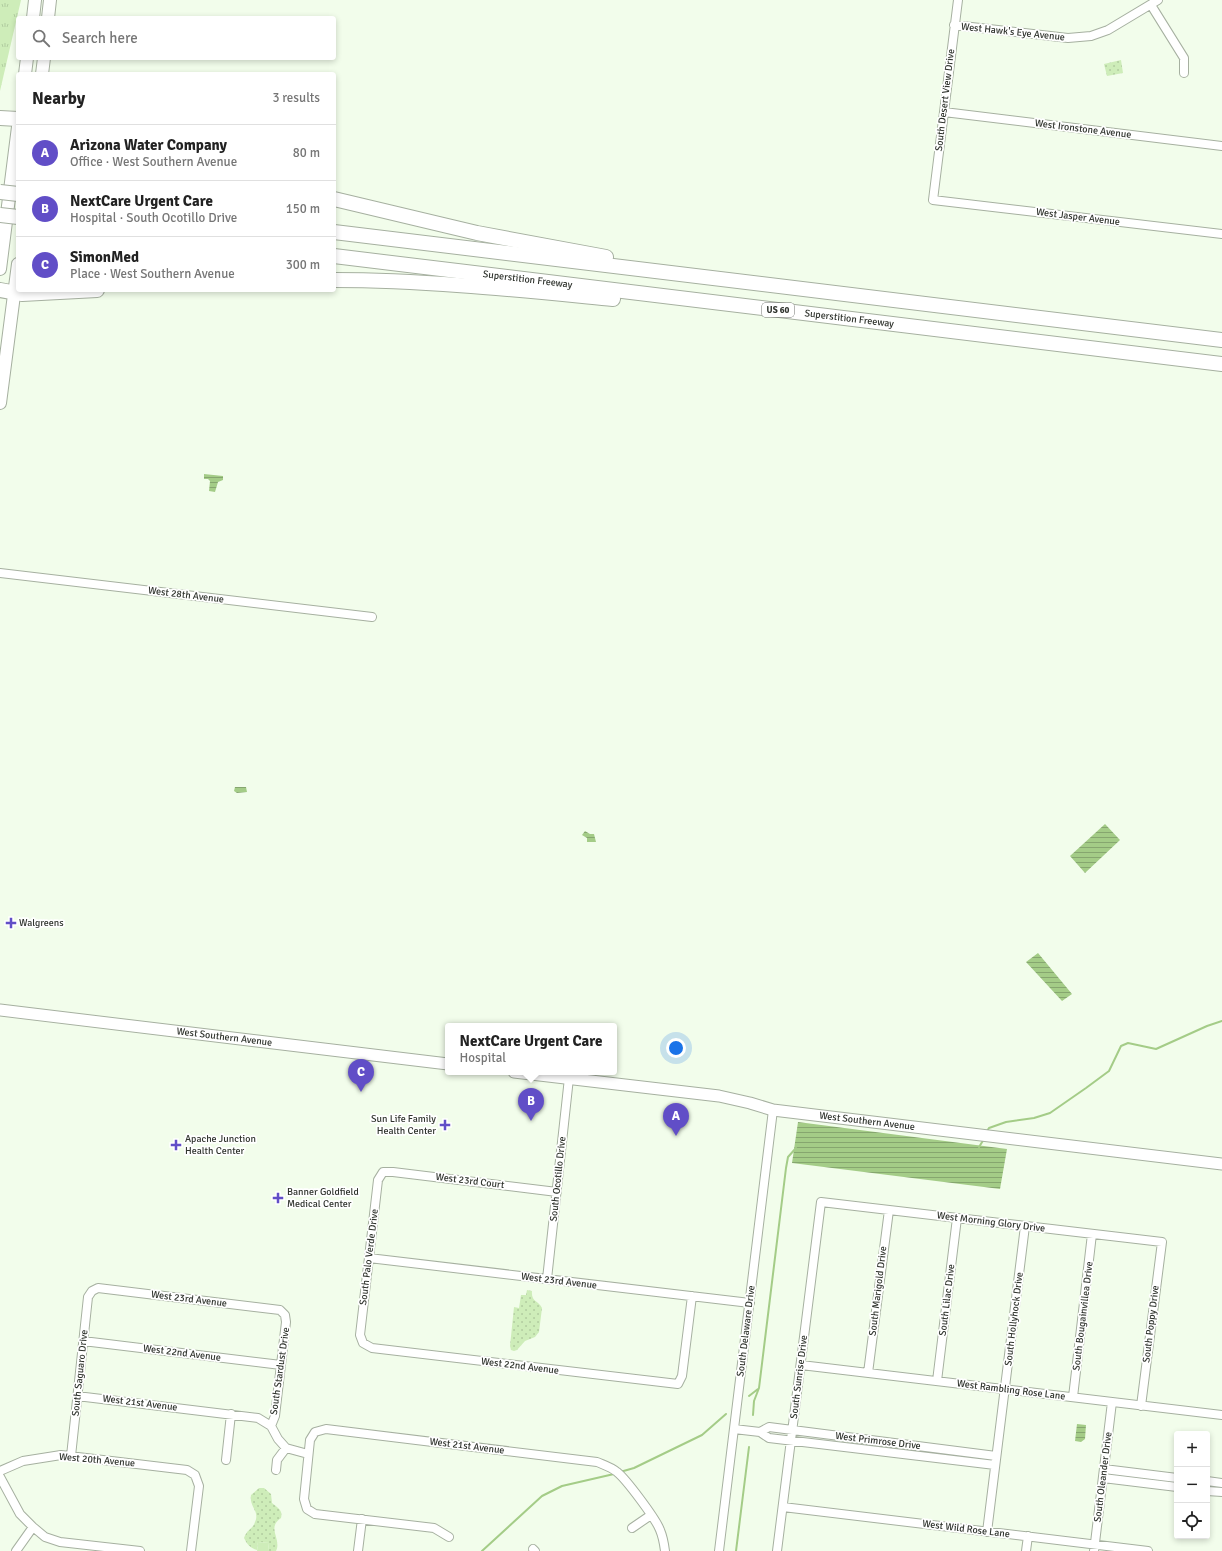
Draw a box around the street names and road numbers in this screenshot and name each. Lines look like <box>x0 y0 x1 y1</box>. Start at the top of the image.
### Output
street label: West Hawk's Eye Avenue <box>960 21 1066 43</box>
street label: South Desert View Drive <box>933 48 957 152</box>
street label: West Ironstone Avenue <box>1034 117 1132 141</box>
street label: West Jasper Avenue <box>1035 206 1121 228</box>
street label: Superstition Freeway <box>482 268 573 291</box>
road number: US 60 <box>762 303 794 317</box>
street label: Superstition Freeway <box>804 307 895 330</box>
street label: West 28th Avenue <box>147 584 225 606</box>
street label: West Southern Avenue <box>176 1025 273 1049</box>
street label: West Southern Avenue <box>819 1110 916 1133</box>
street label: South Ocotillo Drive <box>548 1136 568 1222</box>
street label: West 23rd Court <box>435 1171 506 1191</box>
street label: South Palo Verde Drive <box>357 1208 381 1306</box>
street label: West Morning Glory Drive <box>936 1209 1046 1235</box>
street label: South Marigold Drive <box>867 1245 889 1337</box>
street label: South Bougainvillea Drive <box>1070 1261 1096 1371</box>
street label: South Lilac Drive <box>937 1263 957 1337</box>
street label: West 23rd Avenue <box>520 1270 598 1292</box>
street label: South Hollyhock Drive <box>1002 1271 1026 1367</box>
street label: South Delaware Drive <box>734 1285 758 1377</box>
street label: South Poppy Drive <box>1140 1285 1162 1363</box>
street label: West 23rd Avenue <box>150 1288 228 1310</box>
street label: South Stardust Drive <box>268 1326 292 1416</box>
street label: South Saguaro Drive <box>69 1329 91 1417</box>
street label: South Sunrise Drive <box>788 1334 810 1420</box>
street label: West 22nd Avenue <box>142 1342 222 1364</box>
street label: West 22nd Avenue <box>480 1355 560 1377</box>
street label: West Rambling Rose Lane <box>956 1377 1066 1403</box>
street label: West 21st Avenue <box>102 1392 178 1414</box>
street label: West Primrose Drive <box>835 1430 921 1452</box>
street label: South Oleander Drive <box>1092 1431 1114 1523</box>
street label: West 21st Avenue <box>429 1435 505 1457</box>
street label: West 20th Avenue <box>58 1451 136 1469</box>
street label: West Wild Rose Lane <box>922 1518 1010 1540</box>

